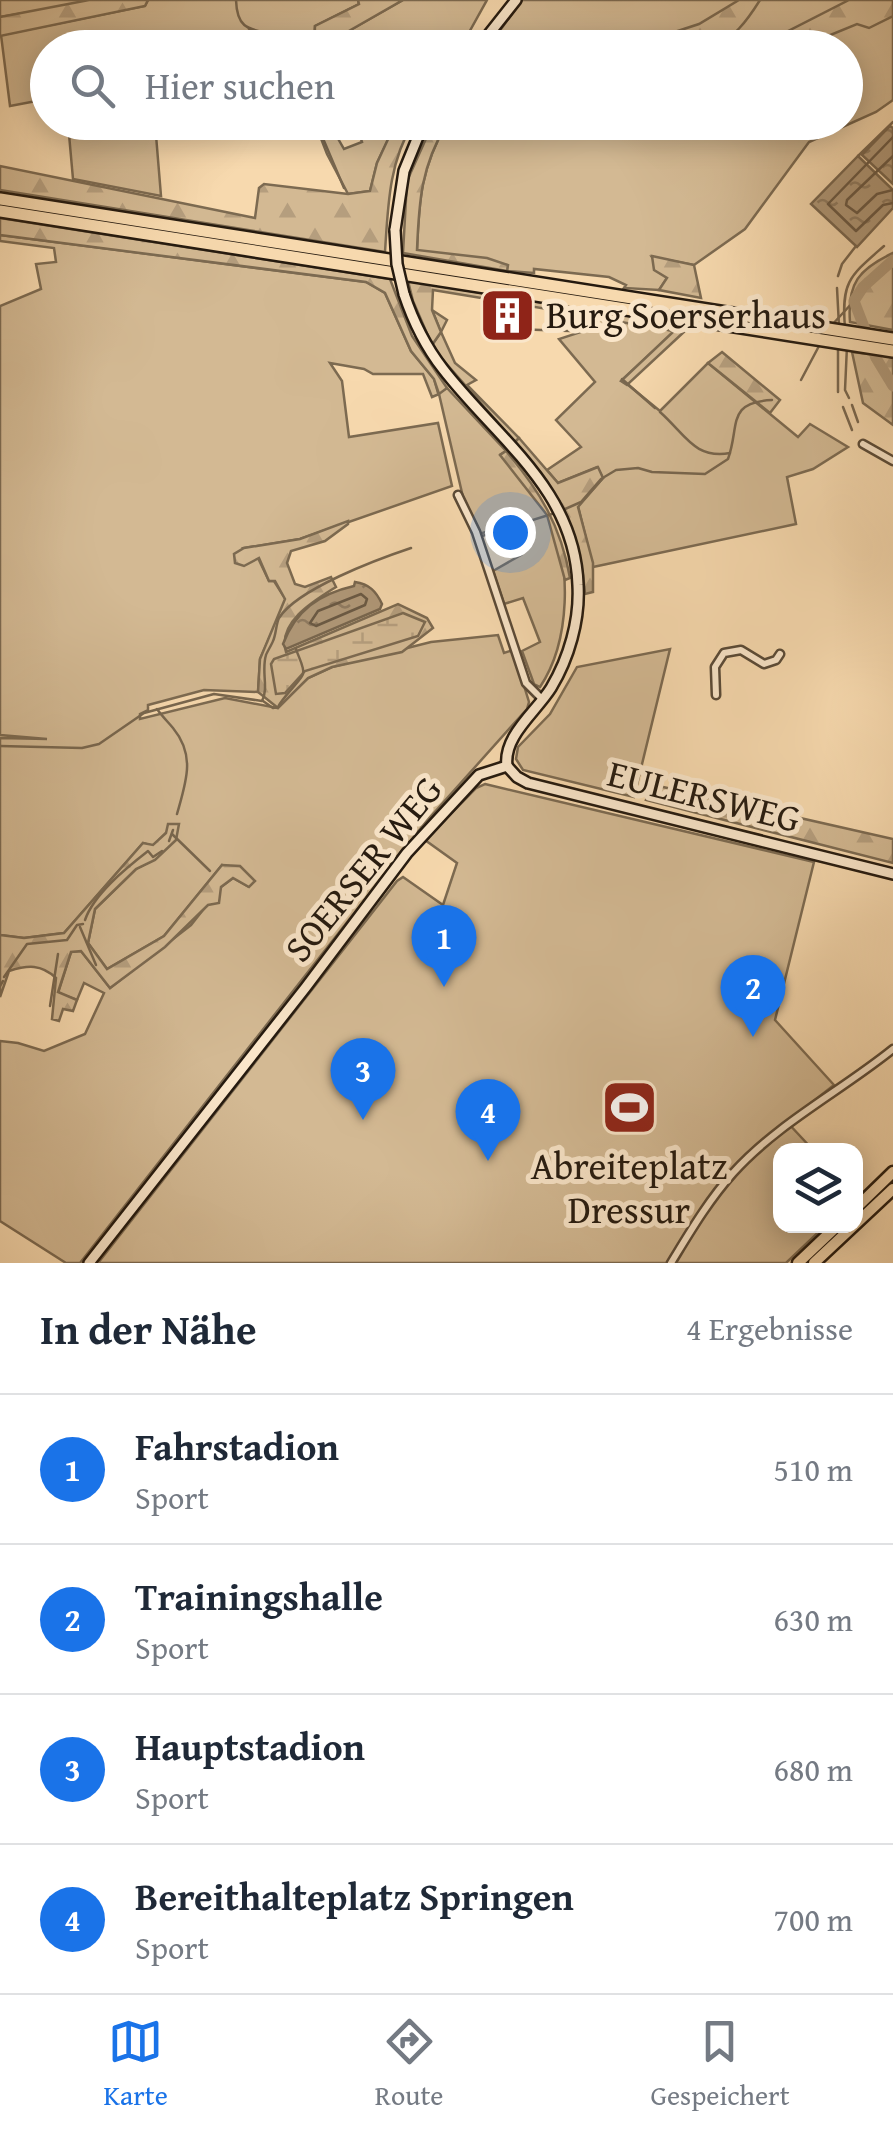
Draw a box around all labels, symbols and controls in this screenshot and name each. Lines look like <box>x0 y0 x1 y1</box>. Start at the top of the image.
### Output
search box <box>30 30 863 140</box>
text: Hier suchen <box>145 57 335 113</box>
icon: search <box>65 58 120 113</box>
building icon: Burg Soerserhaus <box>477 285 537 345</box>
place label: Burg Soerserhaus <box>546 286 826 342</box>
your location <box>485 507 536 558</box>
street label: EULERSWEG <box>602 744 806 846</box>
street label: SOERSER WEG <box>270 763 455 973</box>
pin: 1 <box>412 904 476 987</box>
pin: 2 <box>720 954 786 1037</box>
pin: 3 <box>330 1038 396 1120</box>
pin: 4 <box>456 1078 520 1161</box>
sports icon: Abreiteplatz Dressur <box>599 1078 659 1138</box>
place label: Abreiteplatz Dressur <box>531 1137 727 1237</box>
map controls <box>773 1143 863 1233</box>
button: layers <box>773 1143 863 1233</box>
text: In der Nähe <box>40 1298 257 1359</box>
text: 4 Ergebnisse <box>686 1305 853 1352</box>
text: Fahrstadion <box>135 1418 339 1474</box>
text: 1 <box>64 1446 81 1493</box>
text: 510 m <box>774 1446 853 1493</box>
text: Sport <box>135 1474 209 1521</box>
text: Trainingshalle <box>135 1568 383 1624</box>
text: 2 <box>64 1596 81 1643</box>
text: 630 m <box>774 1596 853 1643</box>
text: Sport <box>135 1624 209 1671</box>
text: Hauptstadion <box>135 1718 365 1774</box>
text: 3 <box>64 1746 81 1793</box>
text: 680 m <box>774 1746 853 1793</box>
text: Sport <box>135 1774 209 1821</box>
text: Bereithalteplatz Springen <box>135 1868 574 1924</box>
text: 4 <box>64 1896 81 1943</box>
text: 700 m <box>774 1896 853 1943</box>
text: Sport <box>135 1924 209 1971</box>
tab: Karte <box>103 2014 168 2115</box>
tab: Route <box>375 2014 443 2115</box>
tab: Gespeichert <box>650 2014 790 2115</box>

